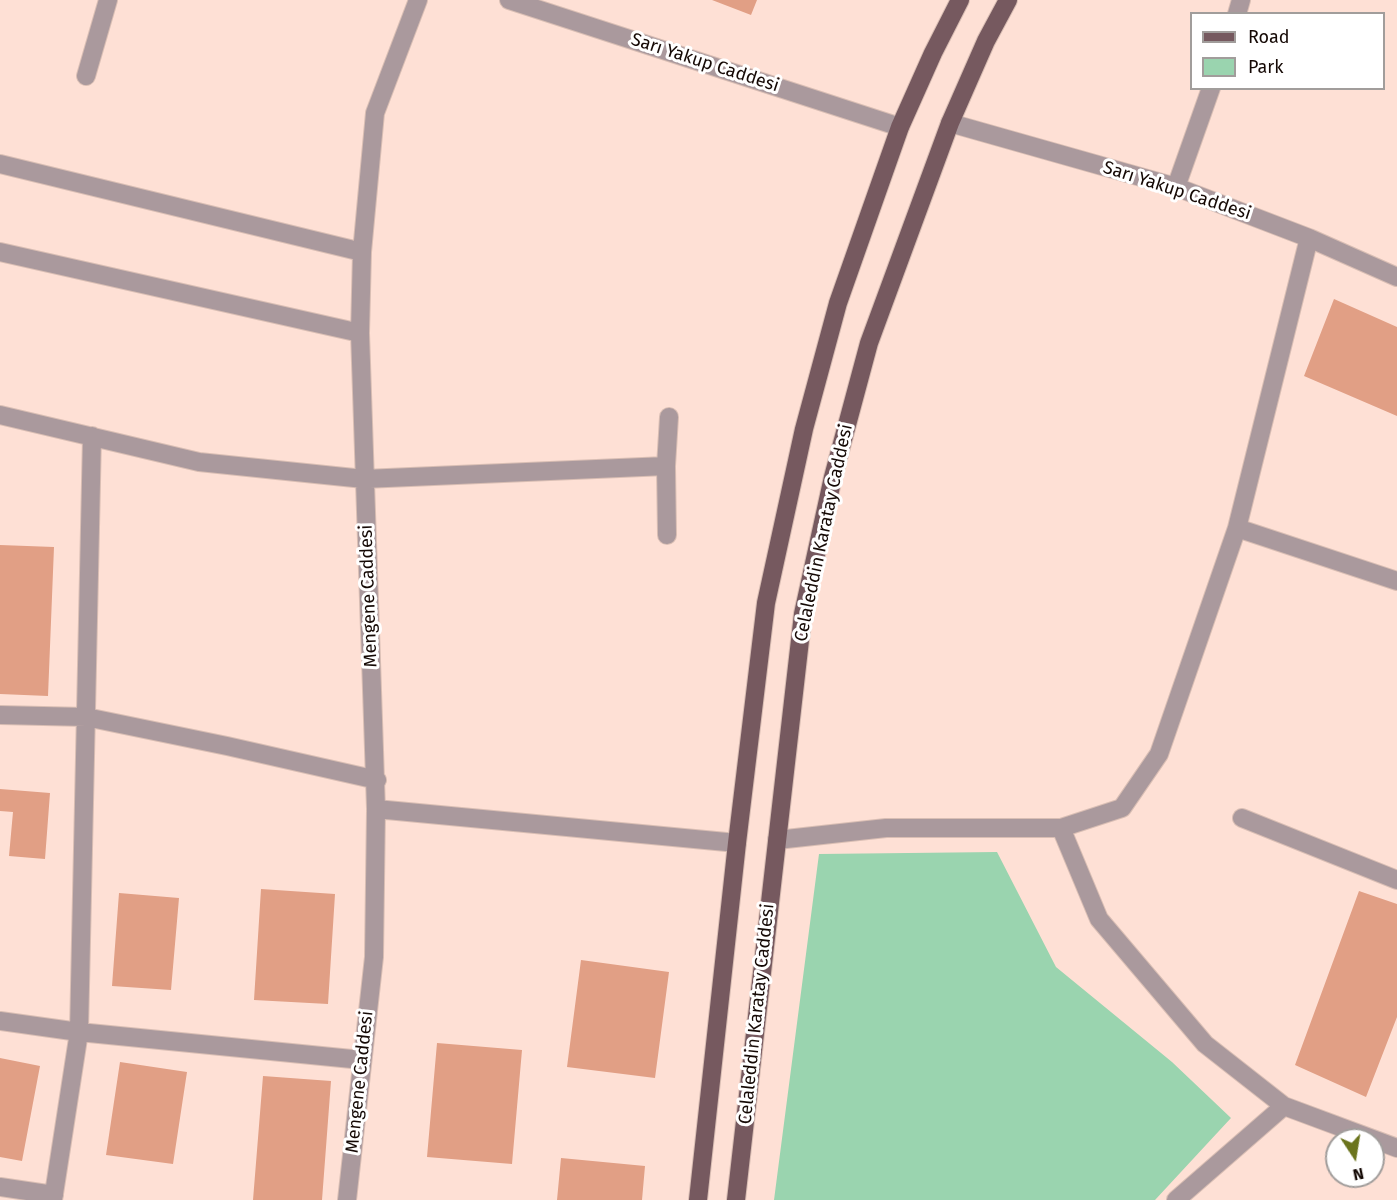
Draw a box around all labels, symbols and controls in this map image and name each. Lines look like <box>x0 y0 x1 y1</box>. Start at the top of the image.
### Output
legend <box>1190 12 1385 90</box>
text: Road <box>1248 26 1290 48</box>
street label: Sarı Yakup Caddesi <box>628 29 782 97</box>
text: Park <box>1248 56 1283 78</box>
street label: Sarı Yakup Caddesi <box>1100 157 1254 225</box>
street label: Celaleddin Karatay Caddesi <box>790 422 858 644</box>
street label: Mengene Caddesi <box>356 524 382 668</box>
street label: Celaleddin Karatay Caddesi <box>735 903 779 1125</box>
street label: Mengene Caddesi <box>342 1010 378 1154</box>
north arrow <box>1325 1128 1385 1188</box>
text: N <box>1351 1164 1366 1185</box>

